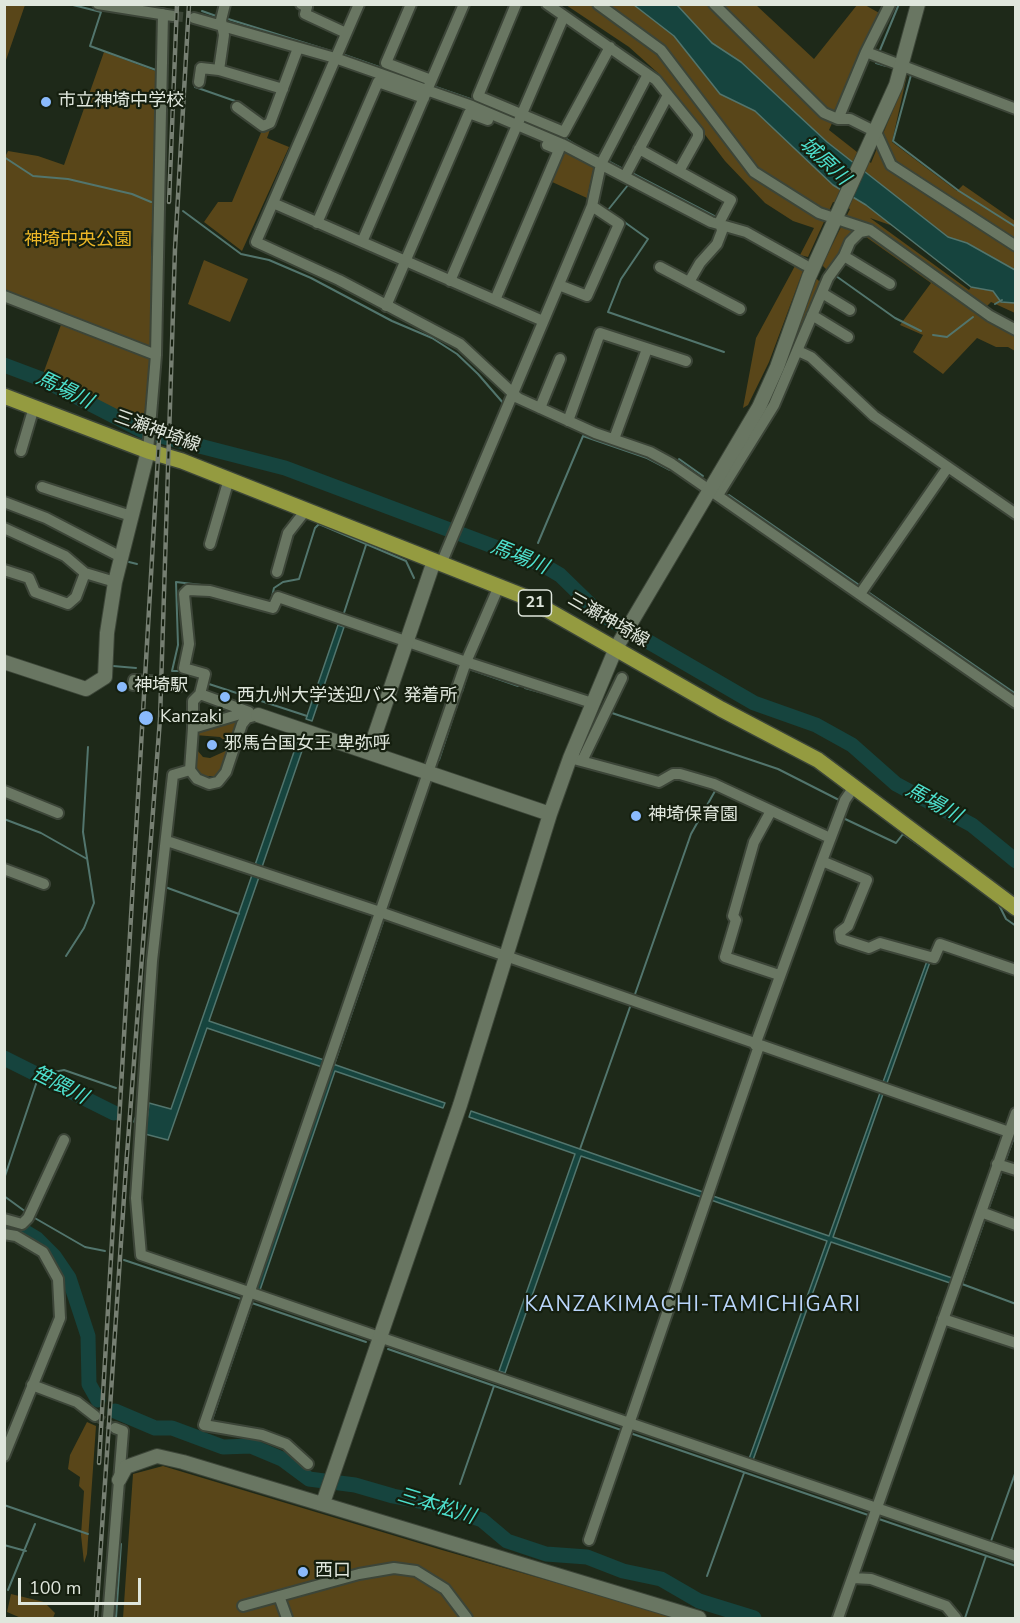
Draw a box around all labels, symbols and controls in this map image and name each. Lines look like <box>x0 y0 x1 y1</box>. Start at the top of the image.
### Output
place label: 市立神埼中学校 <box>58 91 184 113</box>
marker: 市立神埼中学校 <box>39 95 53 109</box>
water label: 城原川 <box>794 133 854 191</box>
park label: 神埼中央公園 <box>24 230 132 252</box>
water label: 馬場川 <box>32 367 96 415</box>
street label: 三瀬神埼線 <box>111 406 203 458</box>
water label: 馬場川 <box>487 536 551 580</box>
street label: 三瀬神埼線 <box>564 589 652 653</box>
road number: 21 <box>518 590 552 616</box>
place label: 神埼駅 <box>134 676 188 698</box>
marker: 神埼駅 <box>115 680 129 694</box>
place label: 西九州大学送迎バス 発着所 <box>237 686 458 708</box>
marker: 西九州大学送迎バス 発着所 <box>218 690 232 704</box>
place label: Kanzaki <box>160 707 222 729</box>
marker: Kanzaki <box>137 709 155 727</box>
place label: 邪馬台国女王 卑弥呼 <box>224 734 391 756</box>
marker: 邪馬台国女王 卑弥呼 <box>205 738 219 752</box>
water label: 馬場川 <box>901 779 965 829</box>
place label: 神埼保育園 <box>648 805 738 827</box>
marker: 神埼保育園 <box>629 809 643 823</box>
water label: 笹隈川 <box>27 1062 91 1110</box>
district label: KANZAKIMACHI-TAMICHIGARI <box>525 1293 861 1319</box>
water label: 三本松川 <box>394 1484 478 1530</box>
place label: 西口 <box>315 1561 351 1583</box>
marker: 西口 <box>296 1565 310 1579</box>
scale bar <box>21 1566 144 1604</box>
text: 100 m <box>29 1576 81 1600</box>

